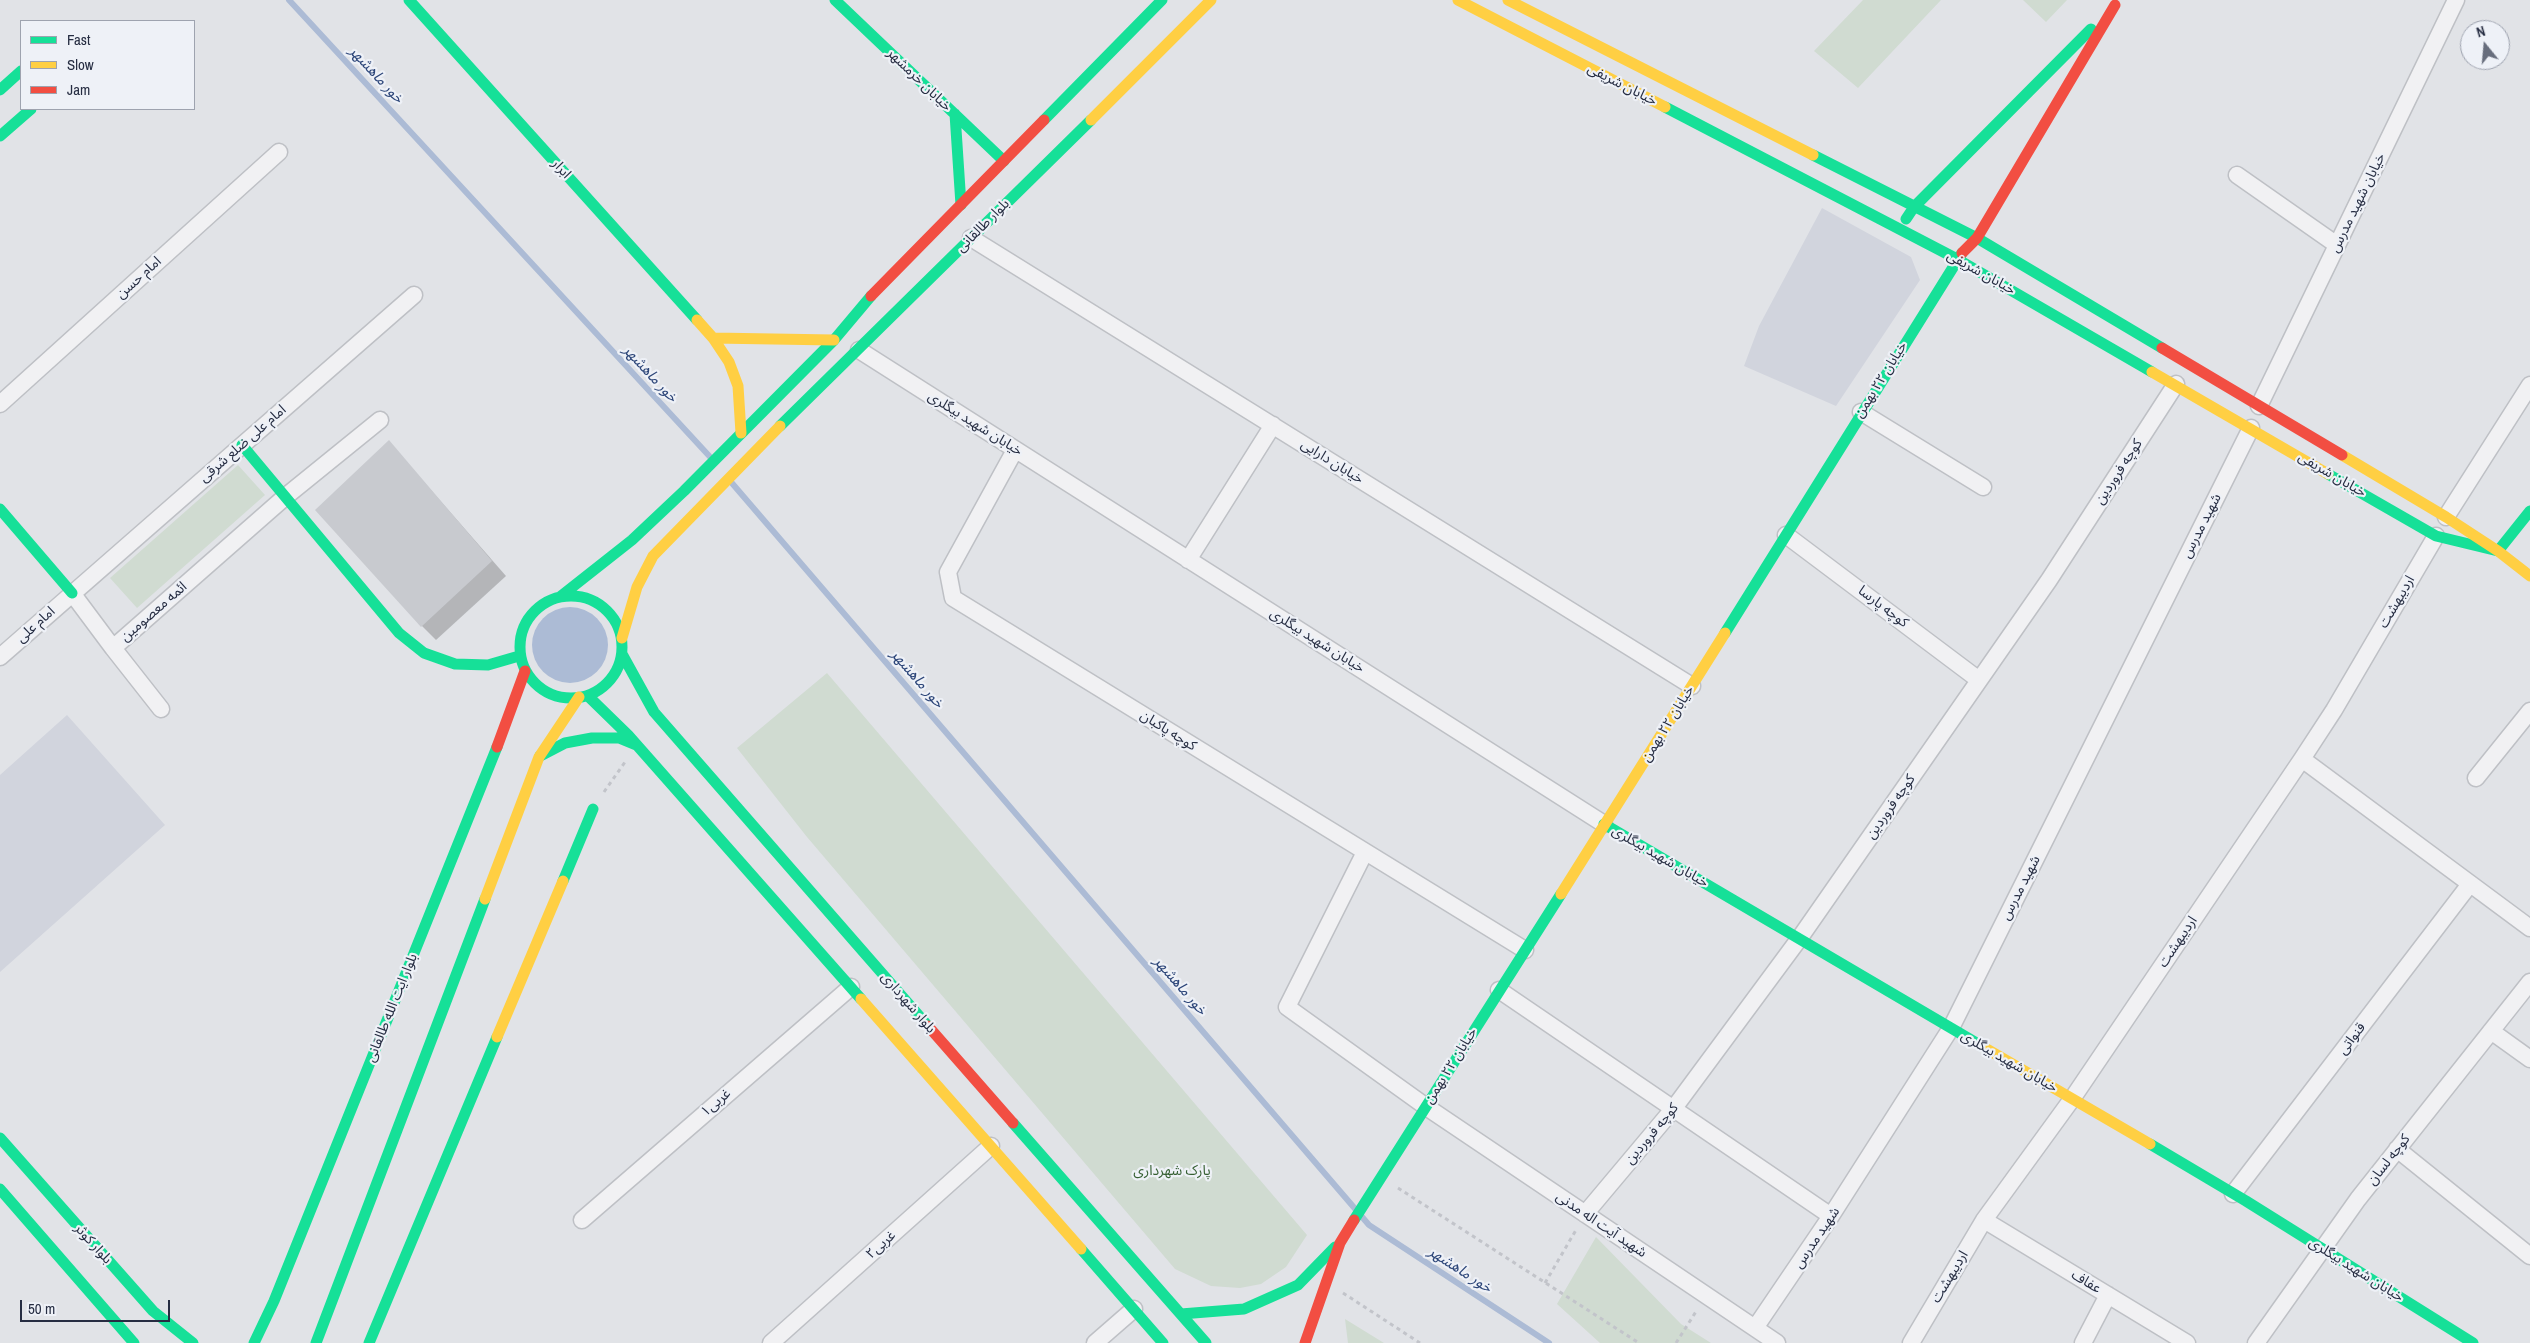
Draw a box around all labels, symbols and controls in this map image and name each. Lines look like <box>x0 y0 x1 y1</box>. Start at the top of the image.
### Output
legend <box>20 20 195 110</box>
north arrow <box>2460 20 2510 70</box>
text: N <box>2474 22 2487 41</box>
text: Fast <box>67 29 90 50</box>
water label: خور ماهشهر <box>345 43 407 107</box>
street label: خیابان خرمشهر <box>883 45 955 115</box>
text: Slow <box>67 54 94 75</box>
street label: خیابان شریفی <box>1584 60 1660 110</box>
text: Jam <box>67 79 90 100</box>
street label: خیابان شهید مدرس <box>2327 151 2389 255</box>
street label: ابرار <box>548 156 574 182</box>
street label: بلوار طالقانی <box>953 196 1013 256</box>
street label: خیابان شریفی <box>1944 247 2018 299</box>
street label: امام حسن <box>113 253 165 303</box>
street label: خیابان ۲۲ بهمن <box>1851 339 1911 421</box>
water label: خور ماهشهر <box>619 342 681 406</box>
street label: خیابان شهید بیگلری <box>925 388 1025 460</box>
street label: امام علی ضلع شرقی <box>196 402 290 486</box>
street label: خیابان دارایی <box>1298 436 1366 488</box>
street label: کوچه فروردین <box>2092 436 2146 508</box>
street label: خیابان شریفی <box>2295 449 2369 501</box>
street label: شهید مدرس <box>2179 491 2225 561</box>
street label: اردیبهشت <box>2375 573 2419 631</box>
street label: ائمه معصومین <box>117 579 191 645</box>
street label: کوچه پارسا <box>1855 583 1911 631</box>
street label: امام علی <box>13 603 59 647</box>
street label: خیابان شهید بیگلری <box>1267 605 1367 677</box>
water label: خور ماهشهر <box>887 646 947 712</box>
street label: خیابان ۲۲ بهمن <box>1638 683 1698 765</box>
street label: کوچه پاکبان <box>1137 707 1199 755</box>
street label: کوچه فروردین <box>1863 772 1919 842</box>
street label: خیابان شهید بیگلری <box>1609 823 1711 891</box>
street label: شهید مدرس <box>1998 853 2044 923</box>
street label: اردیبهشت <box>2155 913 2201 971</box>
street label: بلوار ایت الله طالقانی <box>363 951 421 1065</box>
water label: خور ماهشهر <box>1150 953 1210 1019</box>
street label: بلوار شهرداری <box>877 969 939 1037</box>
street label: قنواتی <box>2335 1020 2369 1058</box>
street label: خیابان ۲۲ بهمن <box>1421 1025 1481 1107</box>
street label: خیابان شهید بیگلری <box>1958 1028 2060 1096</box>
street label: ۱غربی <box>698 1085 734 1121</box>
street label: کوچه فروردین <box>1622 1100 1682 1168</box>
street label: کوچه لسان <box>2364 1131 2414 1189</box>
park label: پارک شهرداری <box>1133 1163 1211 1179</box>
street label: شهید آیت اله مدنی <box>1552 1188 1650 1262</box>
street label: شهید مدرس <box>1790 1204 1844 1272</box>
street label: بلوار کوثر <box>71 1220 115 1268</box>
street label: ۲غربی <box>863 1227 899 1263</box>
street label: خیابان شهید بیگلری <box>2306 1234 2406 1306</box>
water label: خور ماهشهر <box>1425 1243 1495 1297</box>
street label: اردیبهشت <box>1928 1248 1972 1306</box>
street label: عفاف <box>2068 1267 2104 1297</box>
scale bar <box>22 1290 172 1322</box>
text: 50 m <box>28 1298 55 1319</box>

